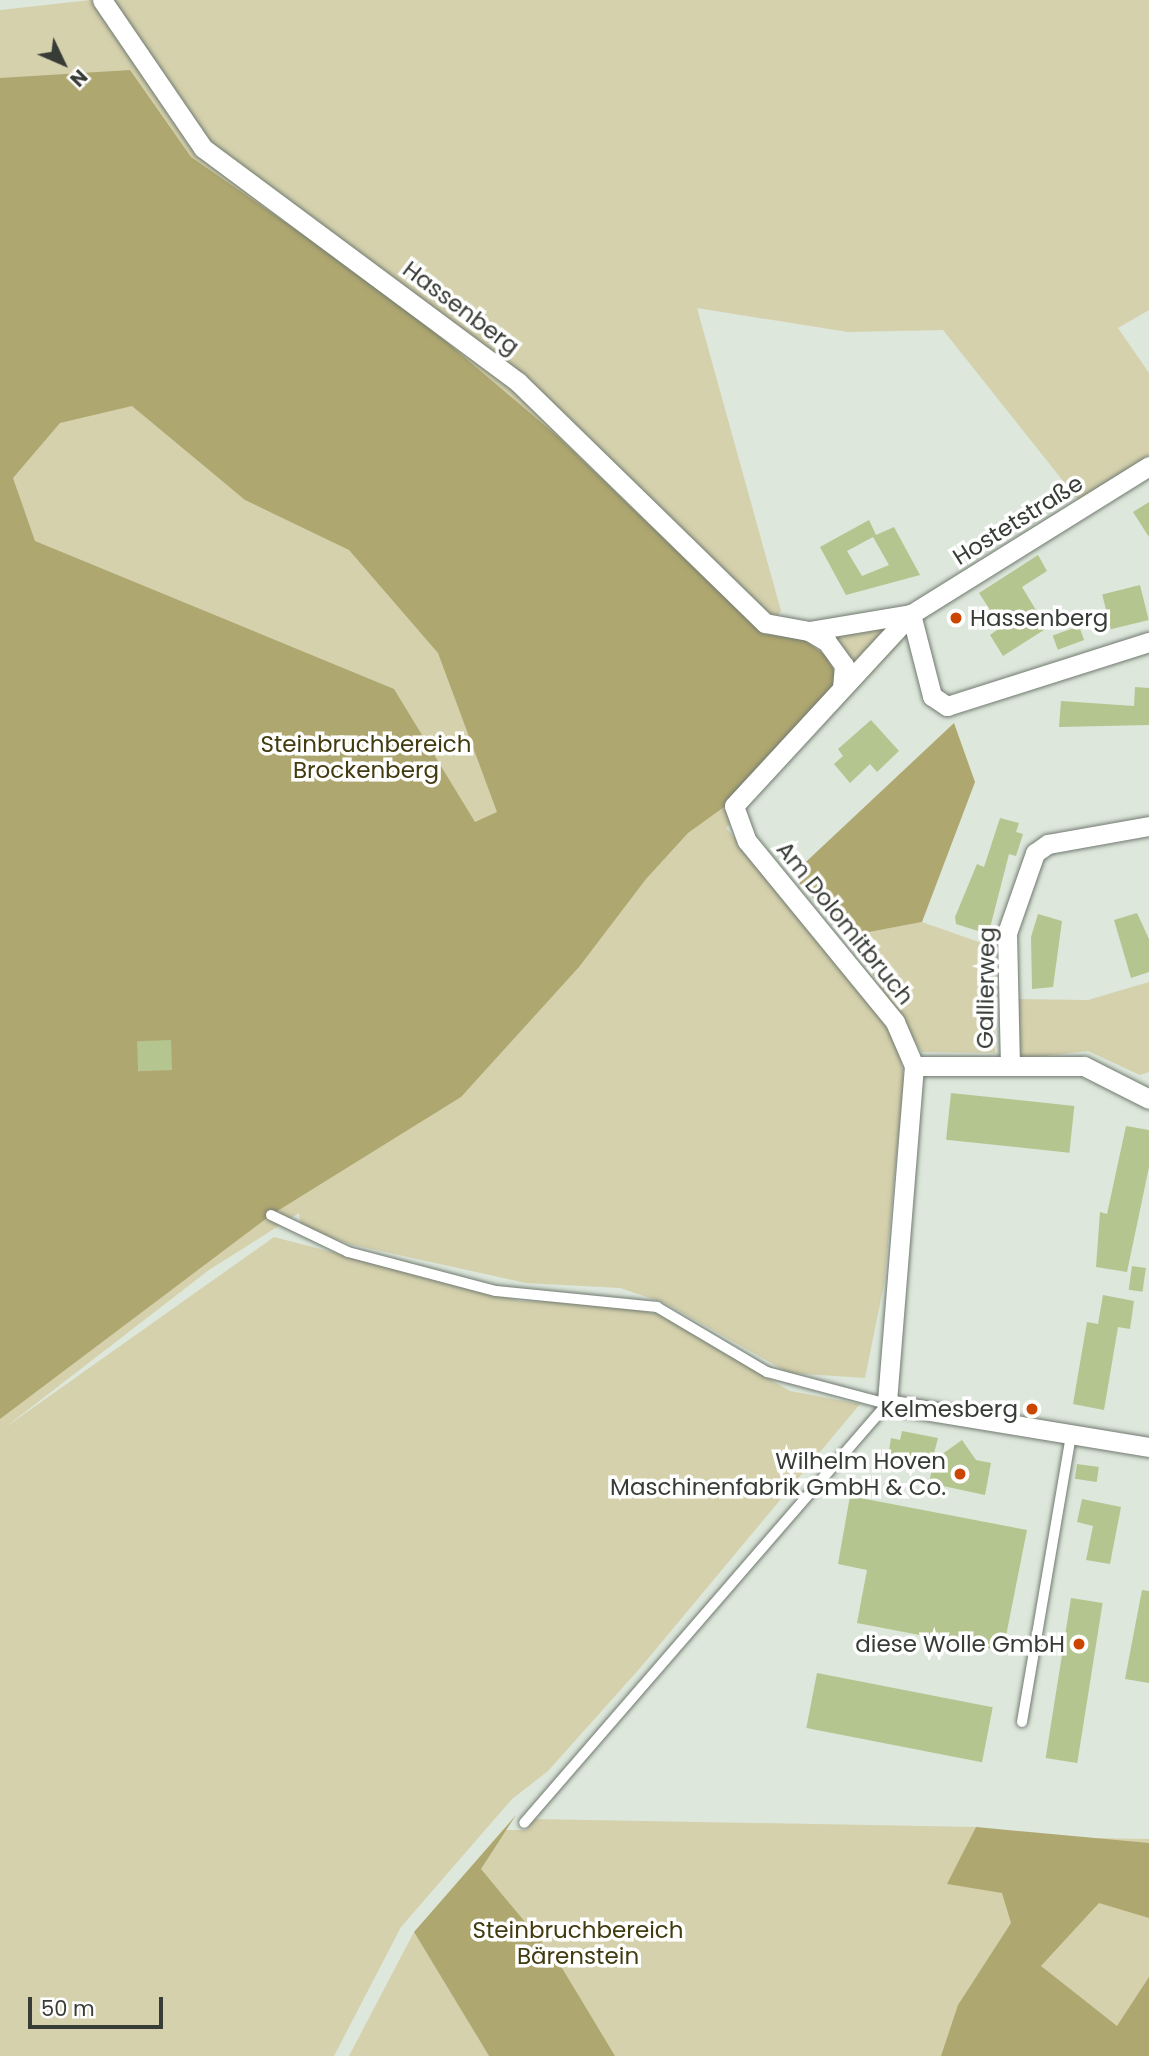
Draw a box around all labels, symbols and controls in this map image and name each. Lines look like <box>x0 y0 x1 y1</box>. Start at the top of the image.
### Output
north arrow <box>28 28 98 98</box>
text: N <box>64 63 93 92</box>
street label: Hassenberg <box>397 255 525 361</box>
street label: Hostetstraße <box>948 469 1088 571</box>
place label: Hassenberg <box>970 604 1108 632</box>
marker: Hassenberg <box>948 610 964 626</box>
park label: Steinbruchbereich Brockenberg <box>260 730 472 784</box>
street label: Am Dolomitbruch <box>771 836 919 1010</box>
street label: Gallierweg <box>971 927 1001 1049</box>
place label: Kelmesberg <box>880 1395 1018 1423</box>
marker: Kelmesberg <box>1024 1401 1040 1417</box>
place label: Wilhelm Hoven Maschinenfabrik GmbH & Co. <box>610 1447 946 1501</box>
marker: Wilhelm Hoven Maschinenfabrik GmbH & Co. <box>952 1466 968 1482</box>
place label: diese Wolle GmbH <box>855 1630 1065 1658</box>
marker: diese Wolle GmbH <box>1071 1636 1087 1652</box>
park label: Steinbruchbereich Bärenstein <box>472 1916 684 1970</box>
scale bar <box>32 1982 166 2026</box>
text: 50 m <box>41 1994 95 2023</box>

